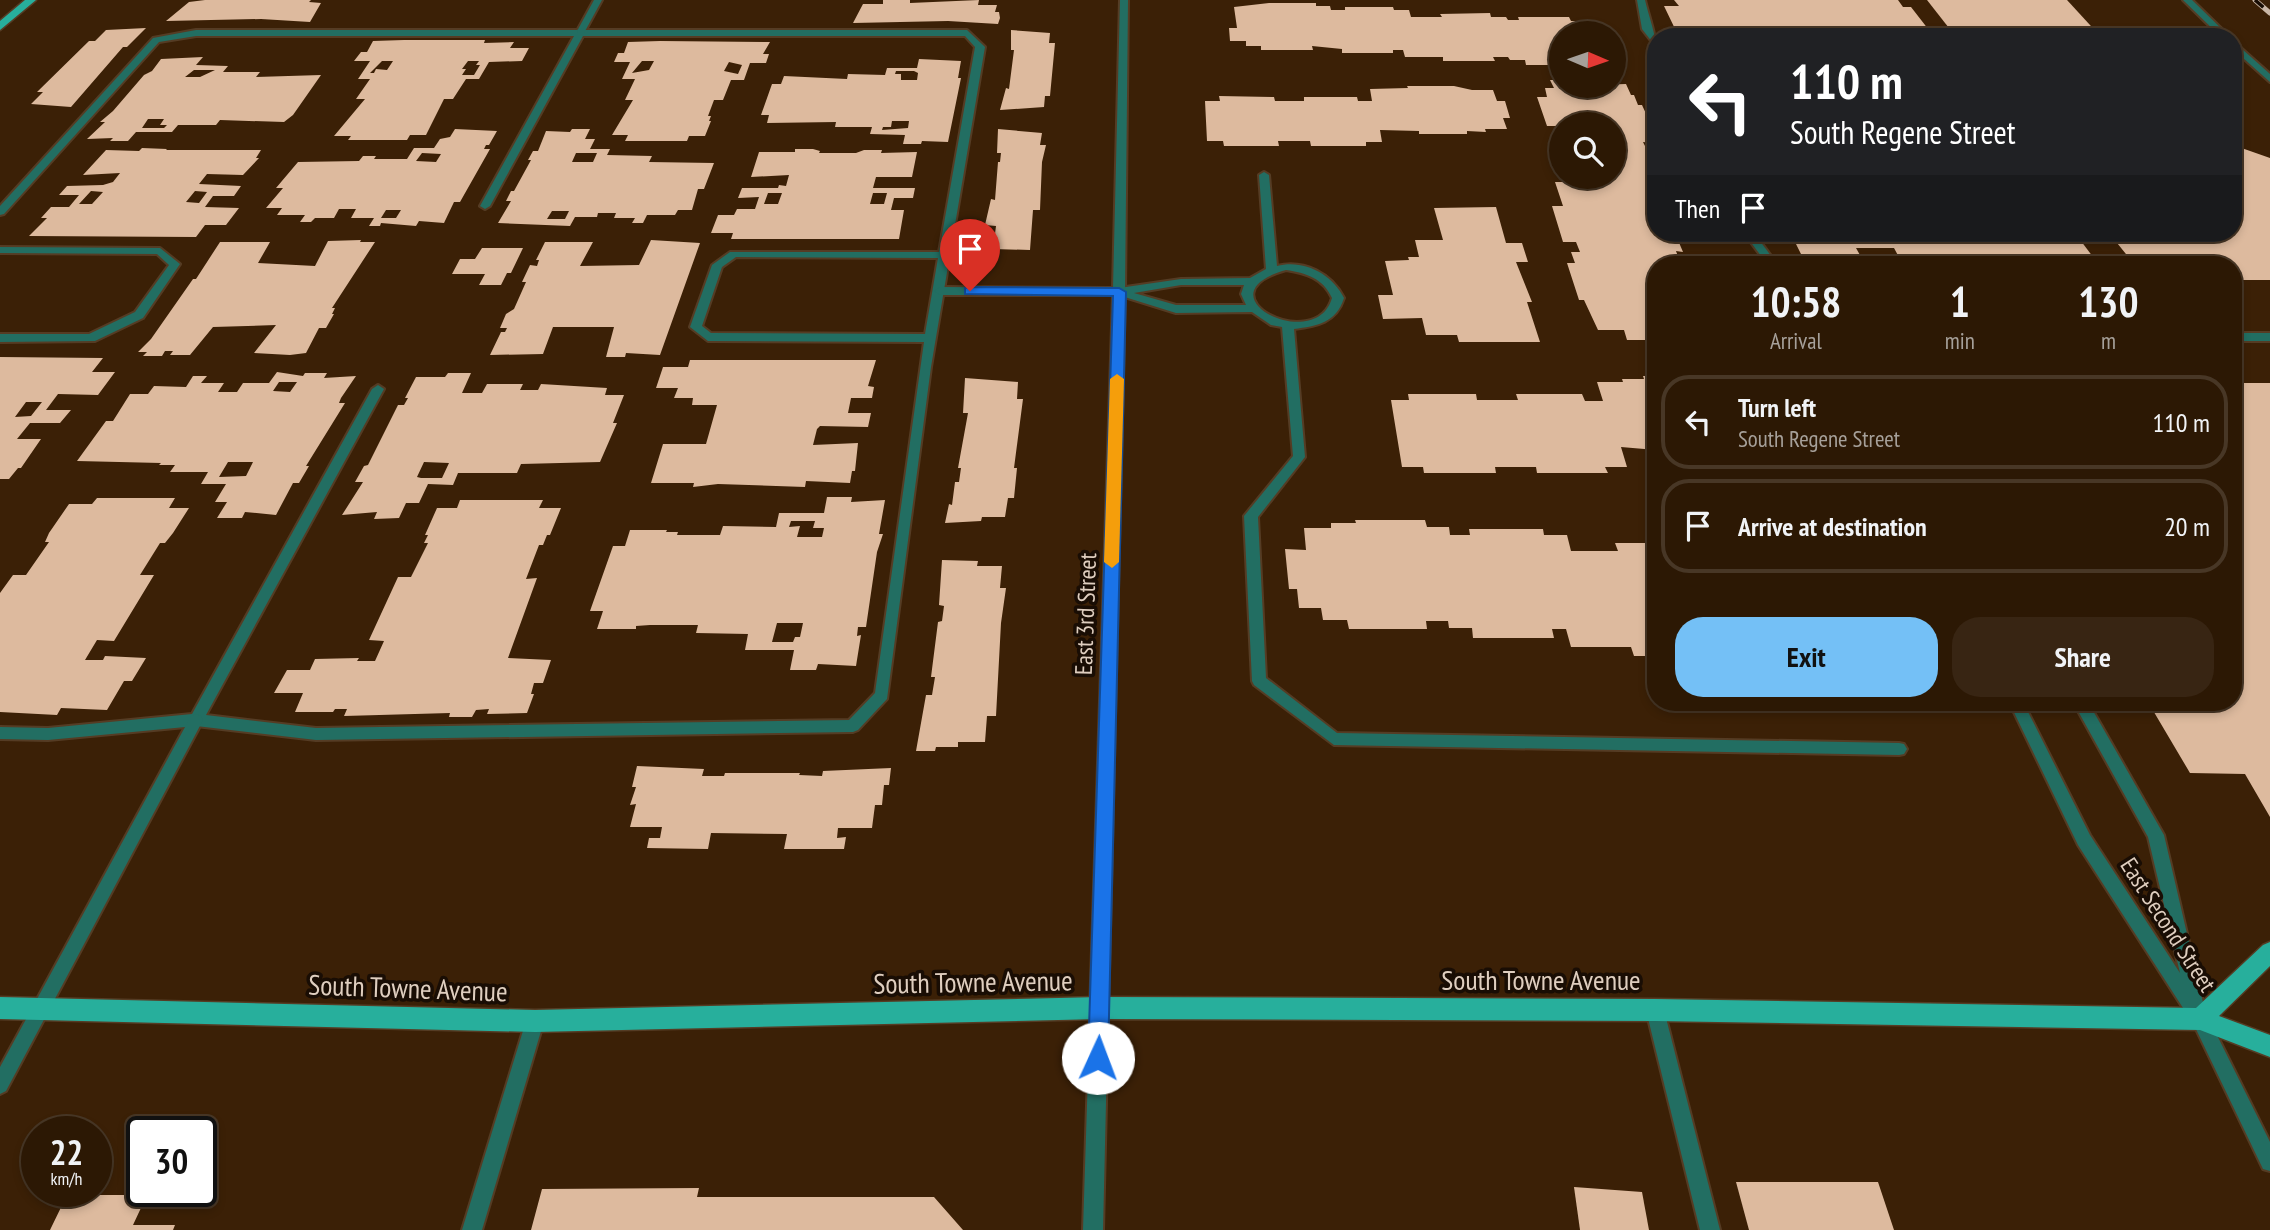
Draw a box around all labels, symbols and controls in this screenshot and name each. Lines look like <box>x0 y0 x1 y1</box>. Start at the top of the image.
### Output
north arrow <box>1549 21 1626 98</box>
map controls <box>1549 21 1626 189</box>
text: 110 m <box>1790 49 1903 113</box>
icon: left <box>1675 56 1766 147</box>
text: South Regene Street <box>1790 111 2015 153</box>
button: search <box>1549 112 1626 189</box>
icon: arrive <box>1734 189 1772 227</box>
text: Then <box>1675 192 1720 225</box>
pin <box>940 219 1000 291</box>
icon: arrive <box>951 230 989 268</box>
text: 10:58 <box>1750 274 1841 329</box>
text: 1 <box>1950 274 1970 329</box>
text: 130 <box>2078 274 2139 329</box>
text: Arrival <box>1770 326 1822 355</box>
text: min <box>1945 326 1975 355</box>
text: m <box>2101 326 2116 355</box>
text: Turn left <box>1738 391 1816 424</box>
icon: left <box>1679 403 1717 441</box>
text: 110 m <box>2152 406 2210 439</box>
text: South Regene Street <box>1738 424 1900 453</box>
icon: arrive <box>1679 507 1717 545</box>
text: Arrive at destination <box>1738 510 1927 543</box>
text: 20 m <box>2164 510 2210 543</box>
street label: East 3rd Street <box>1068 552 1103 676</box>
button: Exit <box>1675 617 1938 697</box>
button: Share <box>1952 617 2214 697</box>
street label: East Second Street <box>2114 852 2224 998</box>
street label: South Towne Avenue <box>873 961 1073 1002</box>
street label: South Towne Avenue <box>1441 961 1641 998</box>
street label: South Towne Avenue <box>308 966 508 1009</box>
position arrow <box>1061 1021 1135 1095</box>
speed limit sign: 30 <box>126 1116 217 1207</box>
text: 22 <box>50 1129 83 1175</box>
text: km/h <box>51 1167 82 1190</box>

